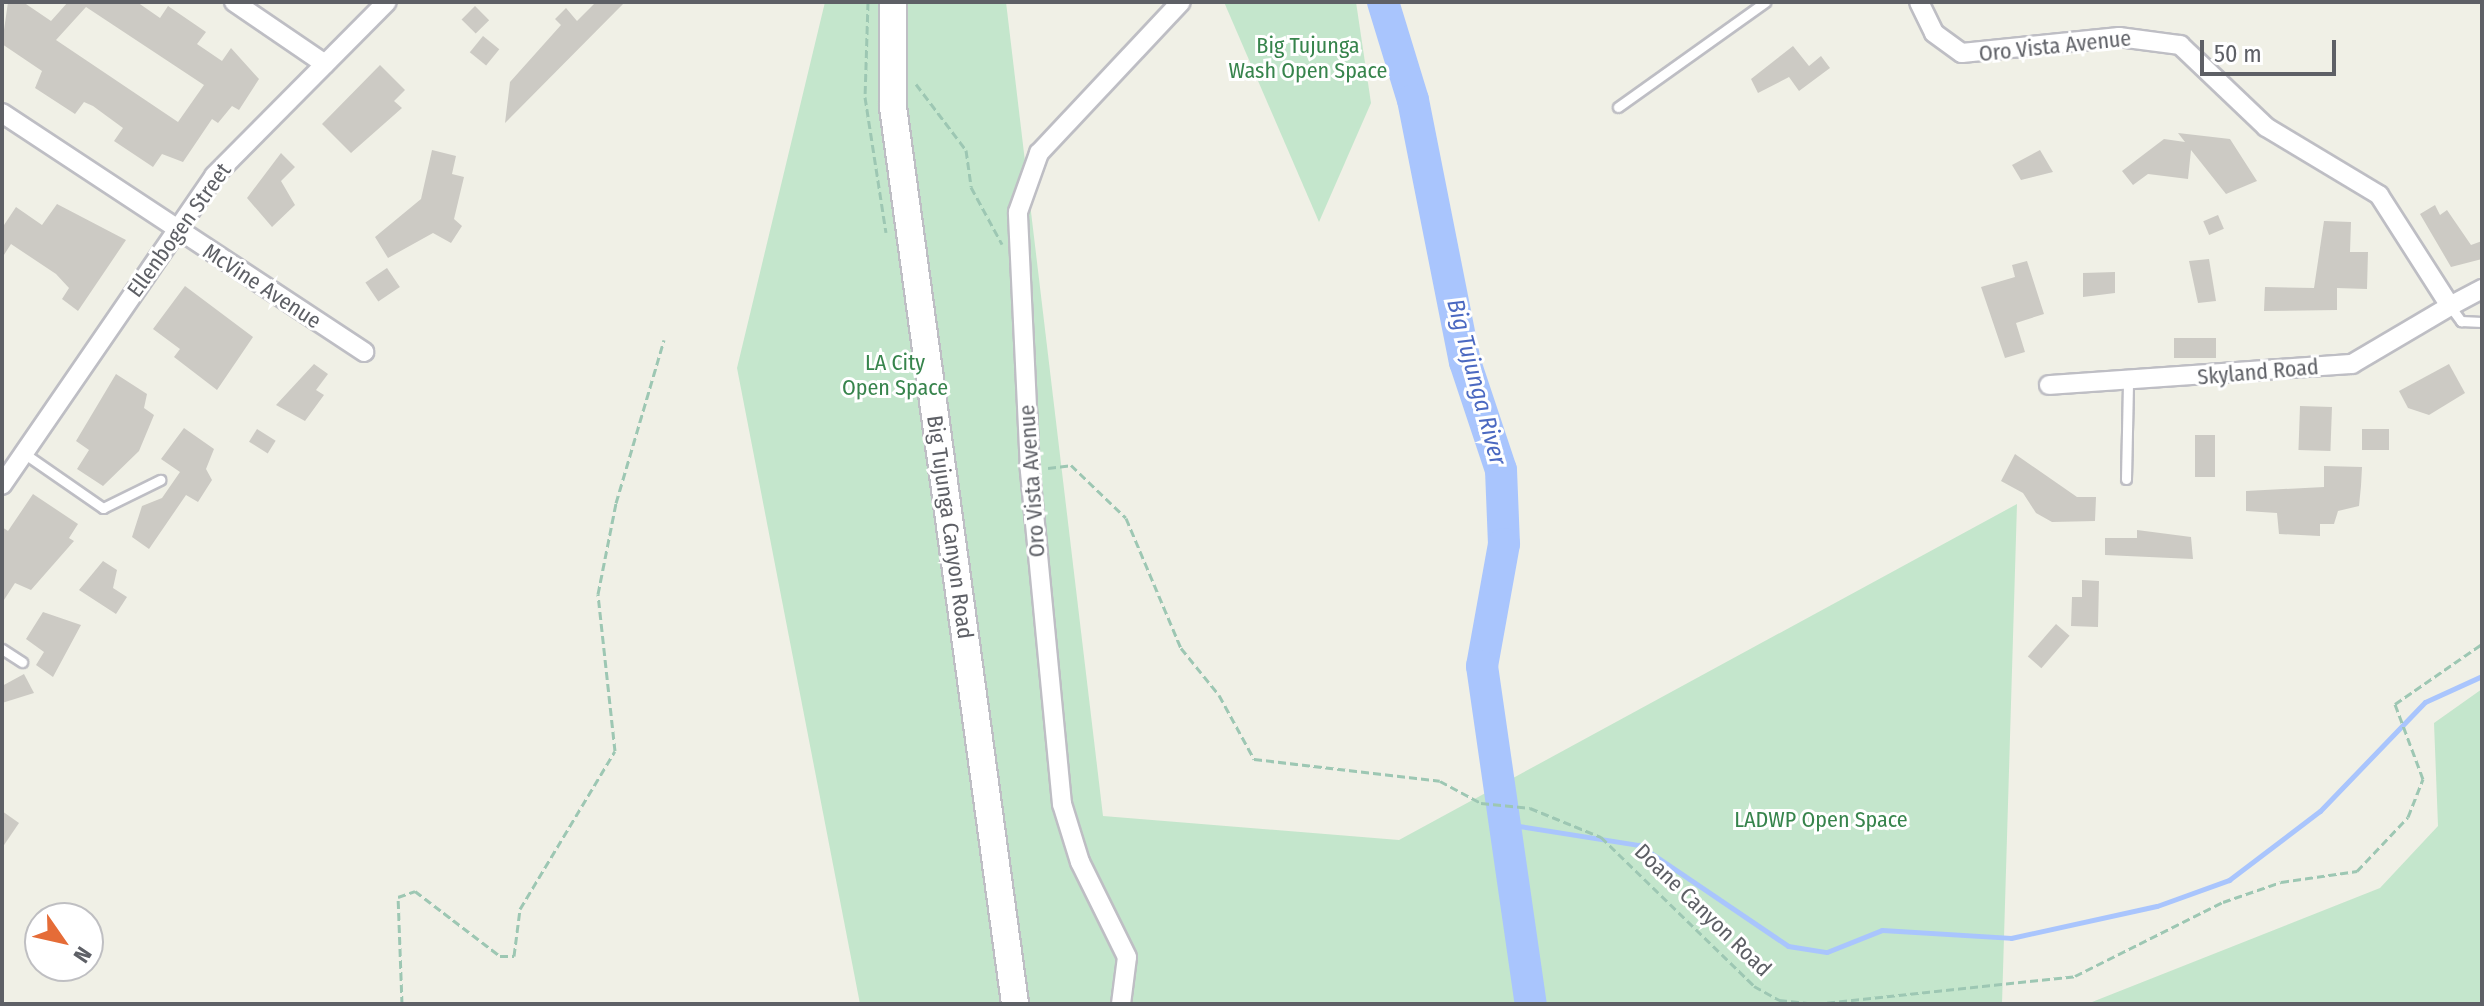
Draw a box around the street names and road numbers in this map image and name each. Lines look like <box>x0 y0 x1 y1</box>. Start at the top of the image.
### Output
street label: Oro Vista Avenue <box>1978 25 2132 67</box>
street label: Ellenbogen Street <box>122 158 236 302</box>
street label: McVine Avenue <box>198 238 326 334</box>
street label: Skyland Road <box>2196 354 2320 390</box>
street label: Oro Vista Avenue <box>1014 404 1050 558</box>
street label: Big Tujunga Canyon Road <box>921 414 979 640</box>
street label: Doane Canyon Road <box>1629 838 1777 982</box>

